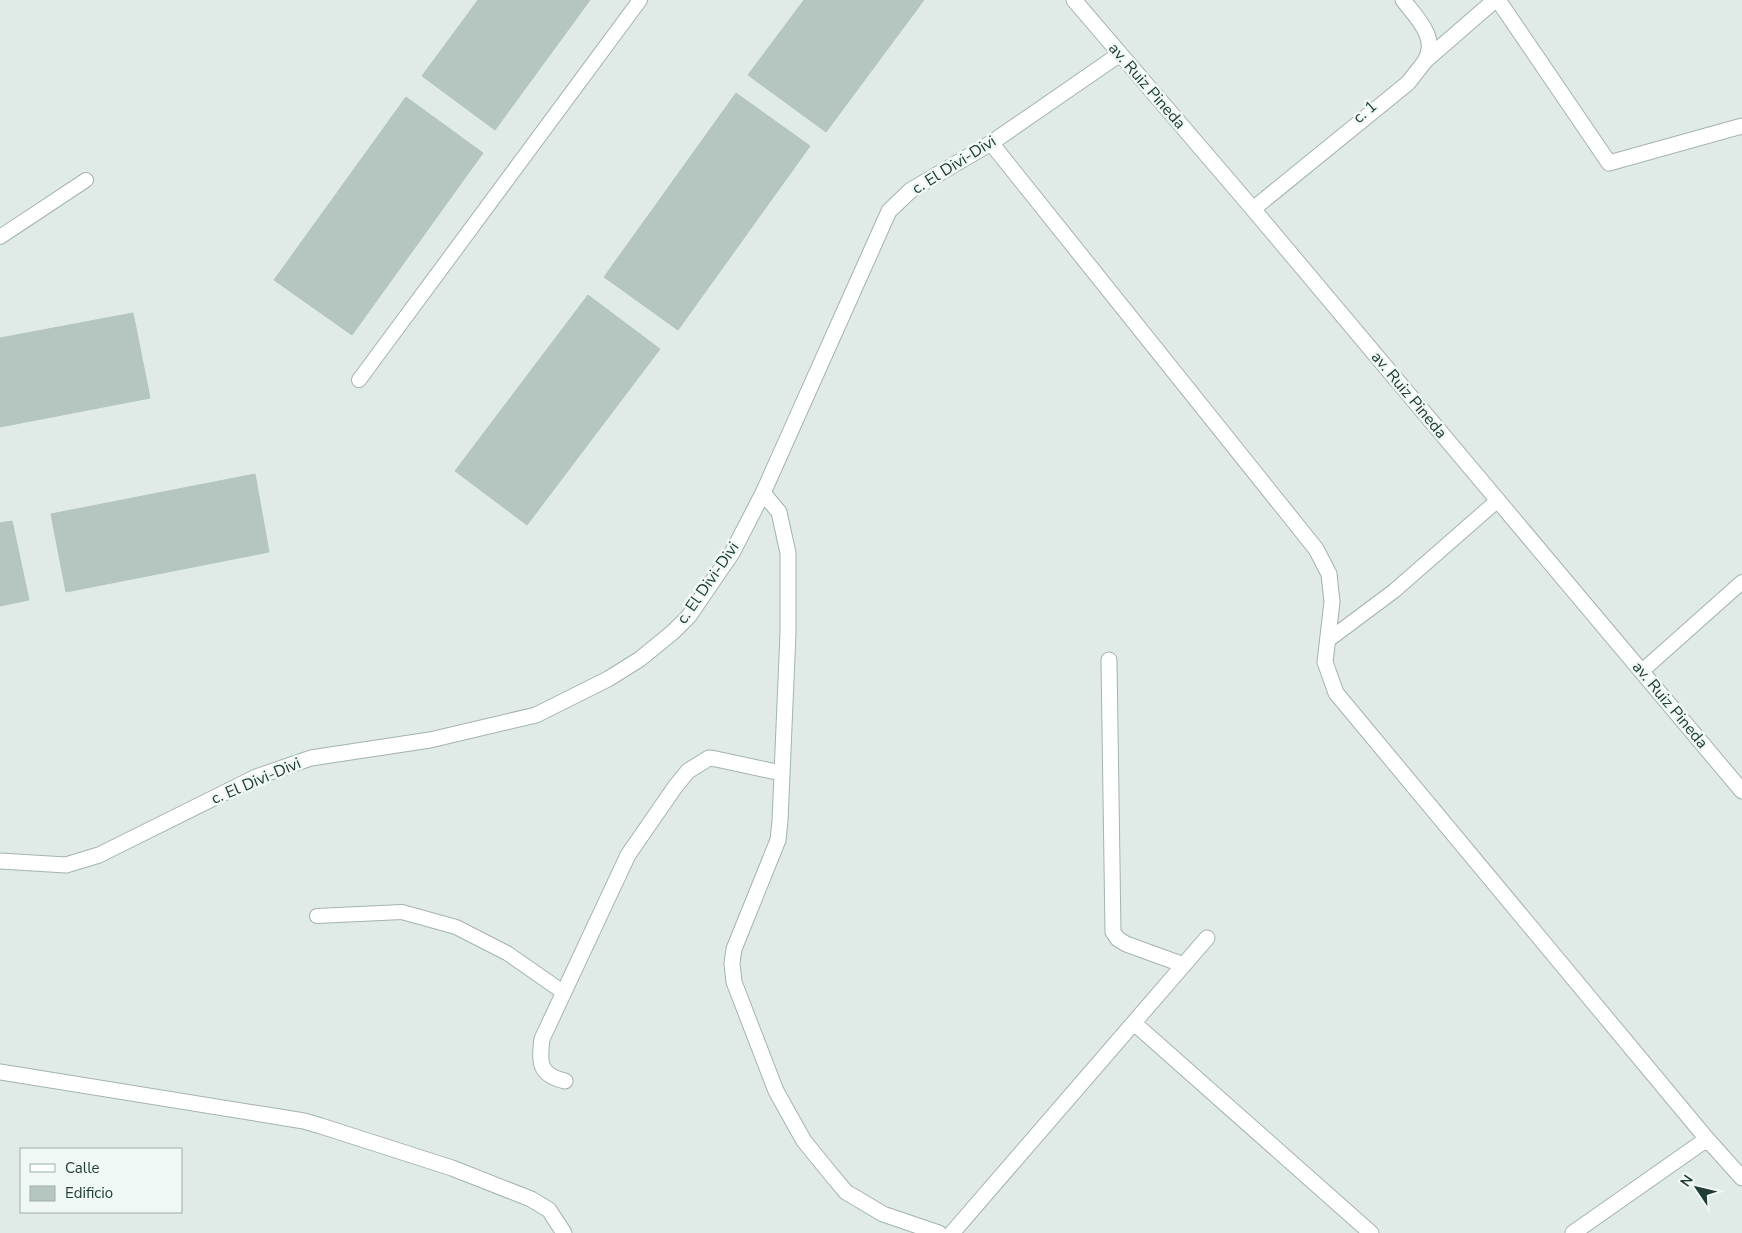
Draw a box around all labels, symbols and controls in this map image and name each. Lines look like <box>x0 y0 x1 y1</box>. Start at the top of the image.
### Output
street label: av. Ruiz Pineda <box>1103 38 1191 134</box>
street label: c. 1 <box>1348 96 1382 128</box>
street label: c. El Divi-Divi <box>908 130 1000 200</box>
street label: av. Ruiz Pineda <box>1366 347 1452 443</box>
street label: c. El Divi-Divi <box>672 538 744 628</box>
street label: av. Ruiz Pineda <box>1627 657 1713 753</box>
street label: c. El Divi-Divi <box>208 752 304 810</box>
legend <box>20 1148 182 1213</box>
text: Calle <box>65 1158 100 1178</box>
north arrow <box>1672 1163 1722 1213</box>
text: N <box>1676 1171 1698 1191</box>
text: Edificio <box>65 1183 113 1203</box>

